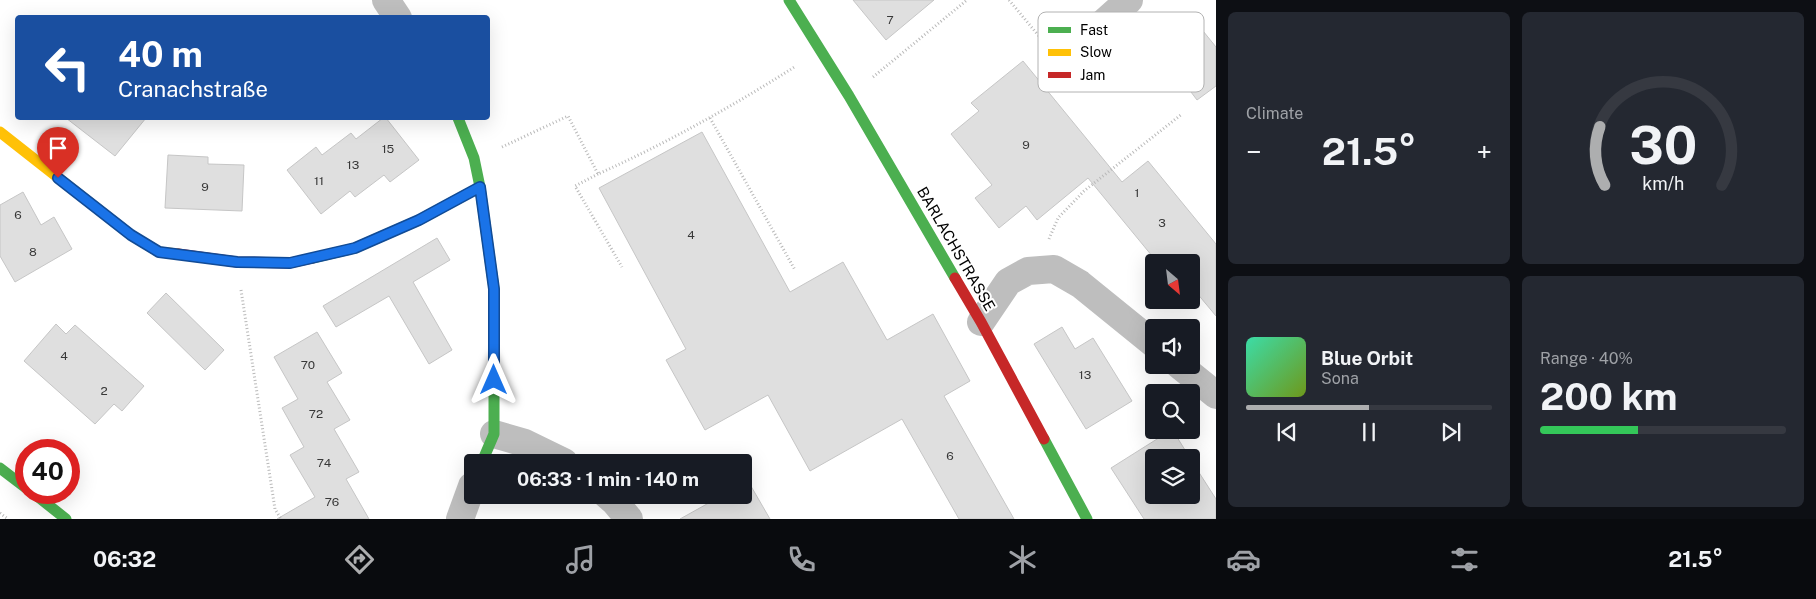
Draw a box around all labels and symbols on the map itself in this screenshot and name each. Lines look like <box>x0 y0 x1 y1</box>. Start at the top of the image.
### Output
legend <box>1038 12 1204 92</box>
house number: 7 <box>886 13 894 27</box>
text: Fast <box>1080 22 1108 38</box>
text: Slow <box>1080 44 1112 60</box>
text: Jam <box>1080 67 1105 83</box>
pin <box>37 127 79 178</box>
house number: 9 <box>1022 138 1030 152</box>
house number: 15 <box>382 142 395 156</box>
house number: 13 <box>347 158 359 172</box>
house number: 11 <box>314 174 324 188</box>
house number: 9 <box>201 180 209 194</box>
street label: BARLACHSTRASSE <box>914 184 999 314</box>
house number: 1 <box>1135 186 1139 200</box>
house number: 6 <box>14 208 22 222</box>
house number: 3 <box>1158 216 1166 230</box>
house number: 4 <box>687 228 695 242</box>
house number: 8 <box>29 245 37 259</box>
north arrow <box>1145 254 1200 309</box>
house number: 4 <box>60 349 68 363</box>
position arrow <box>467 353 519 405</box>
house number: 70 <box>301 358 315 372</box>
house number: 13 <box>1079 368 1091 382</box>
house number: 2 <box>100 384 108 398</box>
house number: 72 <box>309 407 323 421</box>
speed limit sign: 40 <box>15 439 80 504</box>
house number: 6 <box>946 449 954 463</box>
house number: 74 <box>317 456 332 470</box>
house number: 76 <box>325 495 339 509</box>

